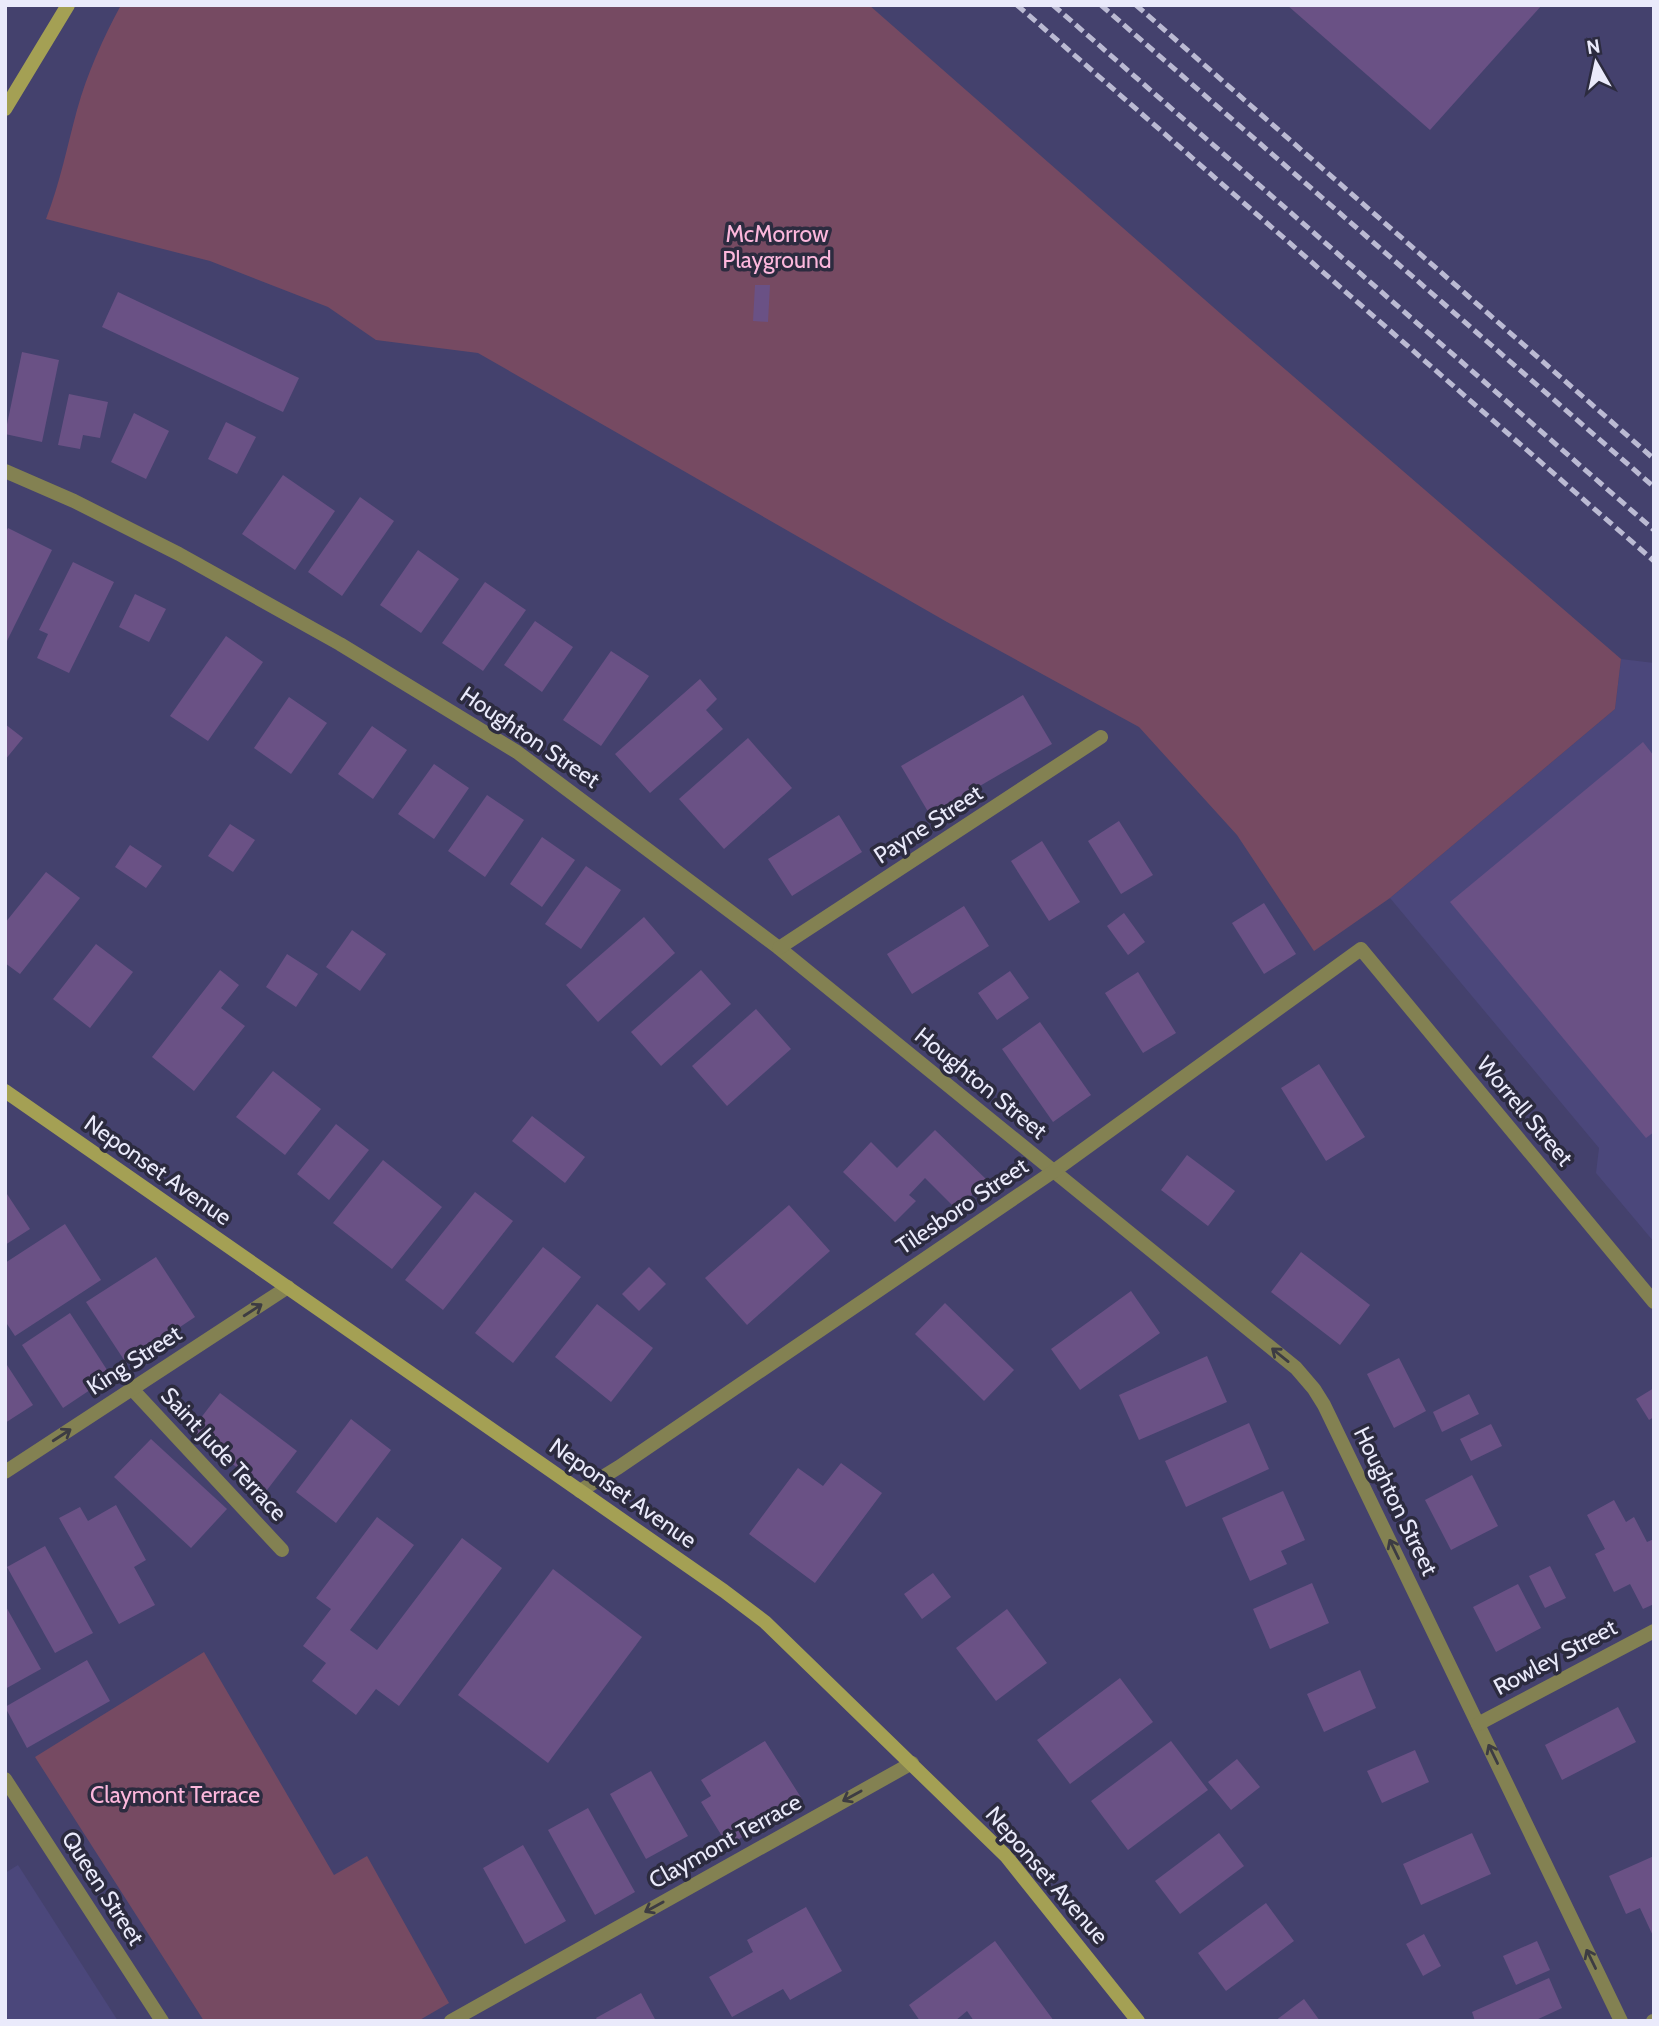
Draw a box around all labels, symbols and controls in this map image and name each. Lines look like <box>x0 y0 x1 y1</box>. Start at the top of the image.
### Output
north arrow <box>1561 28 1631 98</box>
text: N <box>1585 34 1602 59</box>
park label: McMorrow Playground <box>722 220 832 274</box>
street label: Houghton Street <box>455 680 605 794</box>
street label: Payne Street <box>868 778 988 869</box>
street label: Houghton Street <box>909 1021 1053 1145</box>
street label: Worrell Street <box>1471 1050 1579 1172</box>
street label: Neponset Avenue <box>79 1109 237 1231</box>
street label: Tilesboro Street <box>891 1152 1033 1260</box>
one-way arrow <box>243 1303 262 1317</box>
street label: King Street <box>81 1319 187 1401</box>
one-way arrow <box>1272 1347 1290 1363</box>
street label: Saint Jude Terrace <box>155 1382 293 1527</box>
street label: Houghton Street <box>1348 1422 1444 1580</box>
one-way arrow <box>52 1427 72 1441</box>
street label: Neponset Avenue <box>544 1432 702 1554</box>
one-way arrow <box>1386 1539 1400 1560</box>
street label: Rowley Street <box>1489 1613 1622 1701</box>
one-way arrow <box>1485 1744 1499 1765</box>
park label: Claymont Terrace <box>90 1781 260 1809</box>
street label: Claymont Terrace <box>644 1787 806 1894</box>
one-way arrow <box>842 1790 863 1803</box>
street label: Neponset Avenue <box>980 1800 1114 1950</box>
street label: Queen Street <box>56 1826 150 1950</box>
one-way arrow <box>644 1900 664 1914</box>
one-way arrow <box>1584 1949 1598 1970</box>

